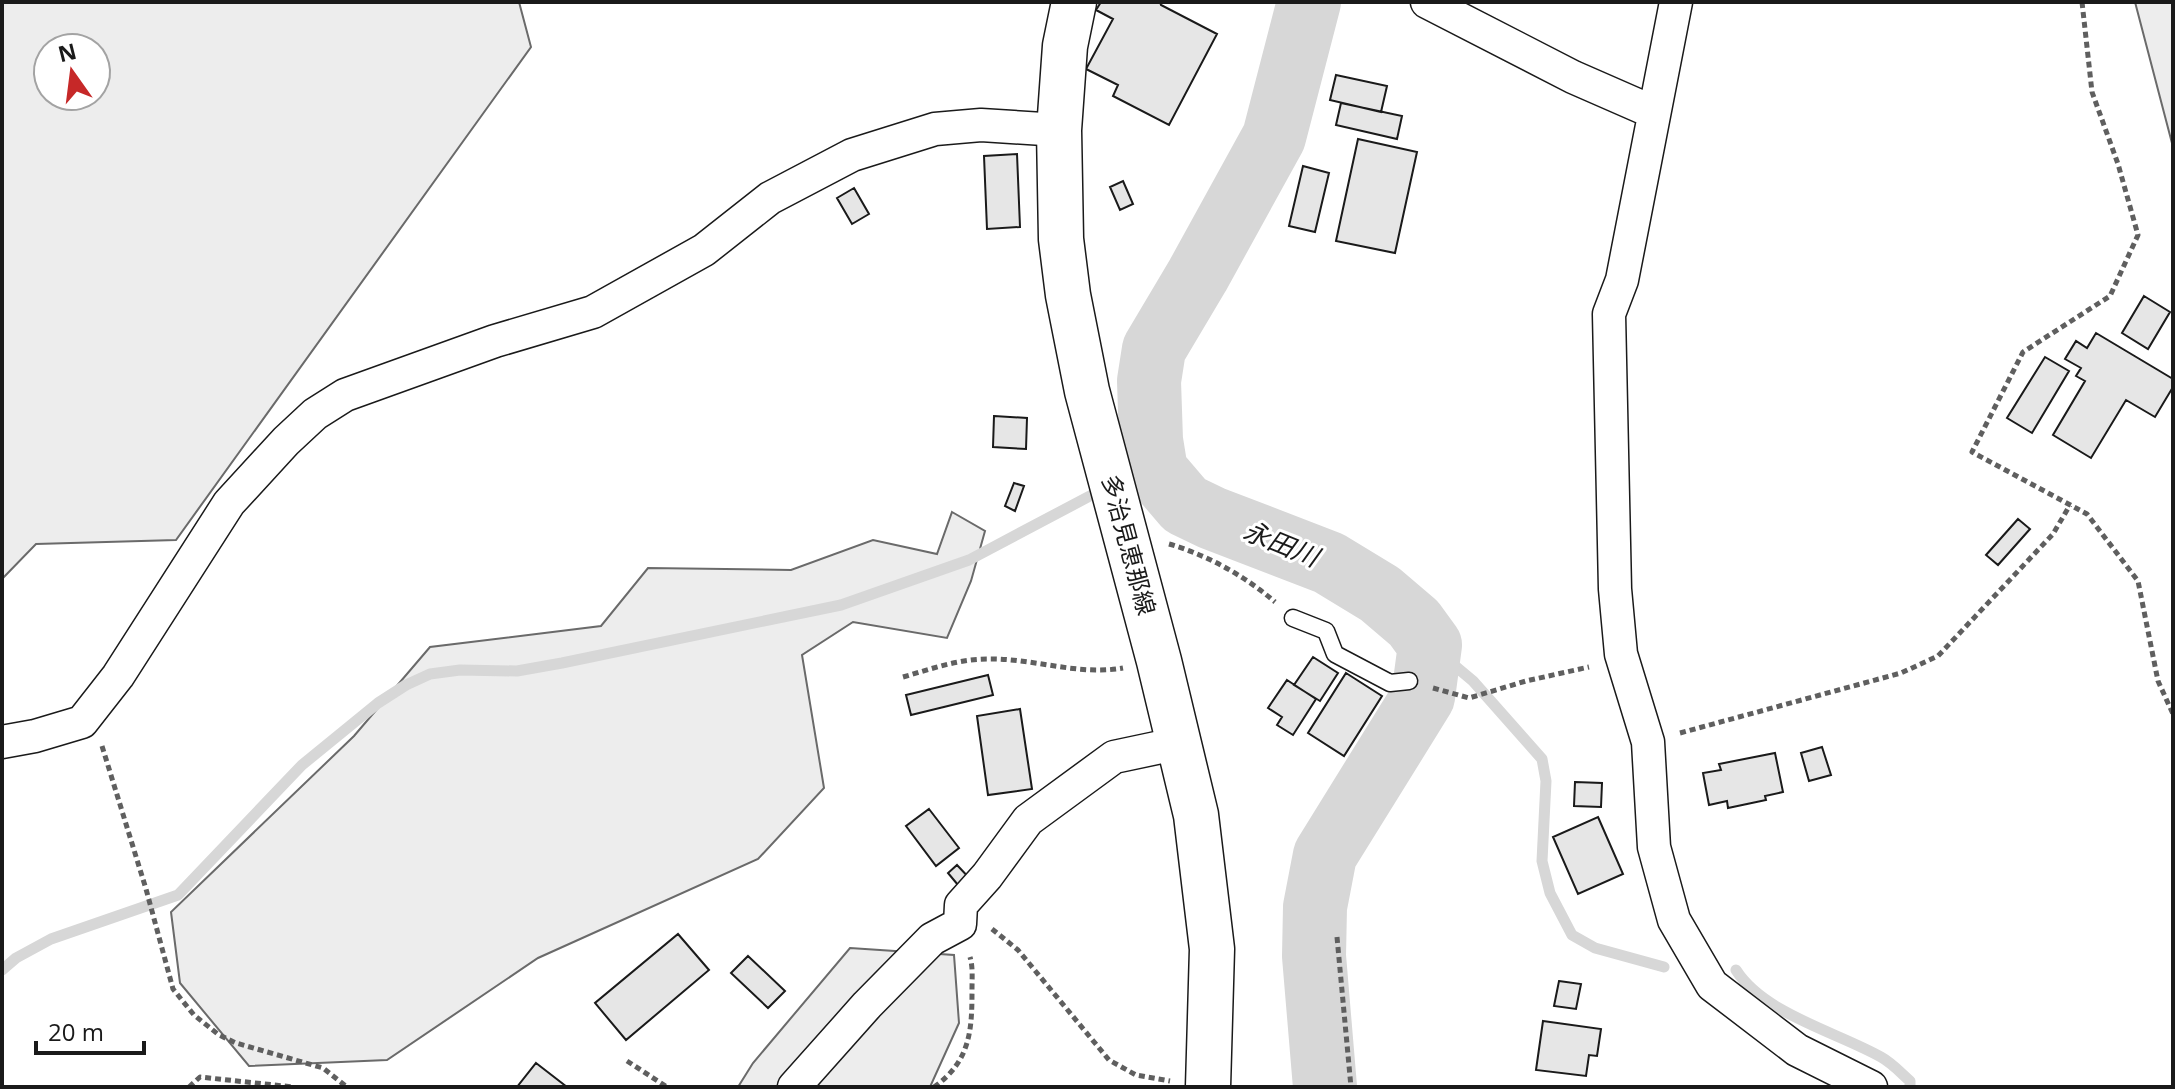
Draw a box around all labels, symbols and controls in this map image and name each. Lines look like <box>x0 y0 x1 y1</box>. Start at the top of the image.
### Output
north arrow <box>32 32 112 112</box>
text: N <box>55 35 79 68</box>
street label: 多治見恵那線 <box>1095 471 1164 618</box>
water label: 永田川 <box>1238 512 1327 575</box>
scale bar <box>36 1005 144 1055</box>
text: 20 m <box>48 1015 104 1048</box>

